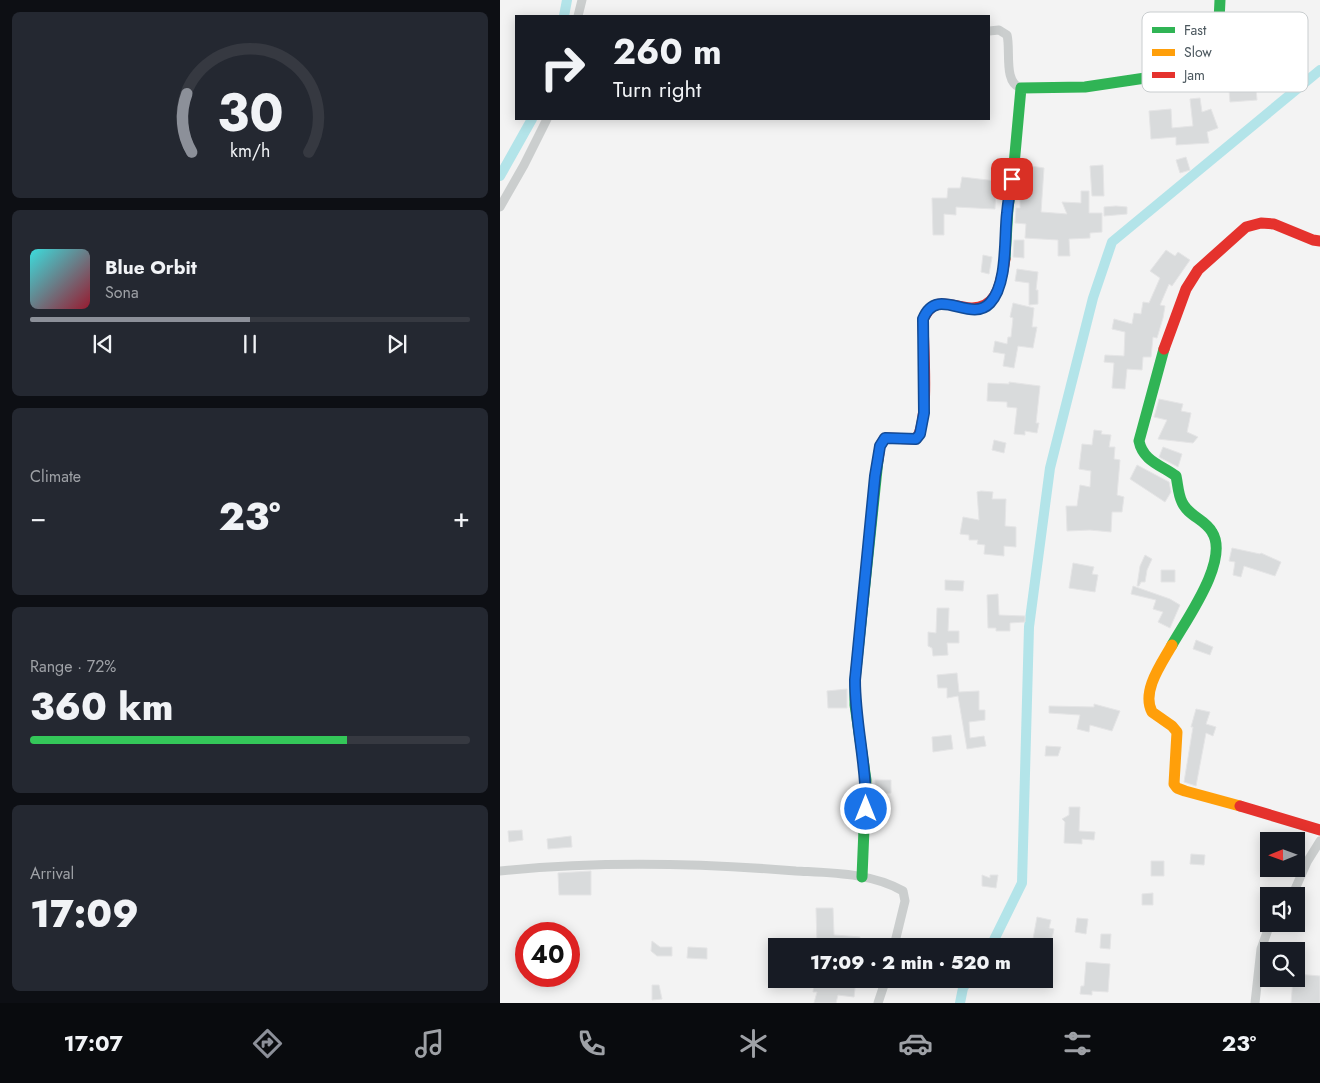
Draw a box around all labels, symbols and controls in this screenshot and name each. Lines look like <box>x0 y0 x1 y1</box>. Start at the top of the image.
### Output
legend <box>1142 12 1308 92</box>
text: Fast <box>1184 20 1207 40</box>
text: 260 m <box>613 27 722 77</box>
icon: right <box>530 35 595 100</box>
text: Slow <box>1184 42 1212 62</box>
text: Jam <box>1182 65 1205 85</box>
text: Turn right <box>613 73 701 105</box>
text: 30 <box>217 75 283 151</box>
text: km/h <box>230 138 270 164</box>
pin <box>991 158 1033 200</box>
icon: arrive <box>998 165 1026 193</box>
text: Blue Orbit <box>105 254 197 281</box>
text: Sona <box>105 281 139 304</box>
icon: previous <box>89 330 117 358</box>
icon: pause <box>236 330 264 358</box>
icon: next <box>383 330 411 358</box>
text: Climate <box>30 465 81 488</box>
text: 23° <box>219 489 281 544</box>
text: − <box>30 497 47 538</box>
text: + <box>453 497 470 538</box>
text: Range · 72% <box>30 655 116 678</box>
text: 360 km <box>30 679 173 734</box>
position arrow <box>839 782 891 834</box>
north arrow <box>1260 832 1305 878</box>
map controls <box>1260 832 1305 987</box>
text: Arrival <box>30 862 74 885</box>
text: 17:09 <box>30 886 139 941</box>
button: sound <box>1260 887 1305 932</box>
speed limit sign: 40 <box>515 922 580 987</box>
button: search <box>1260 942 1305 987</box>
text: 17:09 · 2 min · 520 m <box>810 949 1011 976</box>
icon: directions <box>250 1026 285 1061</box>
icon: music <box>412 1026 447 1061</box>
icon: phone <box>574 1026 609 1061</box>
icon: climate <box>736 1026 771 1061</box>
icon: car <box>898 1026 933 1061</box>
icon: filters <box>1060 1026 1095 1061</box>
text: 17:07 <box>63 1027 123 1059</box>
text: 23° <box>1222 1027 1256 1059</box>

